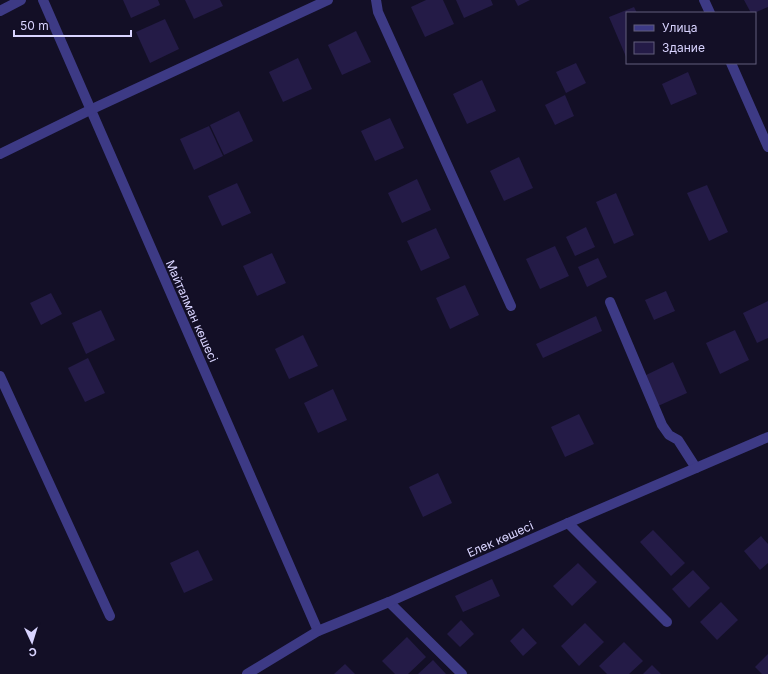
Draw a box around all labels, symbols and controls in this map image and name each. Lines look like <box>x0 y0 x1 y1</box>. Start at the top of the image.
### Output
scale bar <box>14 12 131 38</box>
legend <box>626 12 756 64</box>
text: 50 m <box>20 18 49 33</box>
text: Улица <box>662 20 697 35</box>
text: Здание <box>662 40 705 55</box>
street label: Майталман көшесі <box>163 258 221 365</box>
street label: Елек көшесі <box>464 518 536 560</box>
north arrow <box>12 622 52 662</box>
text: С <box>28 645 37 659</box>

